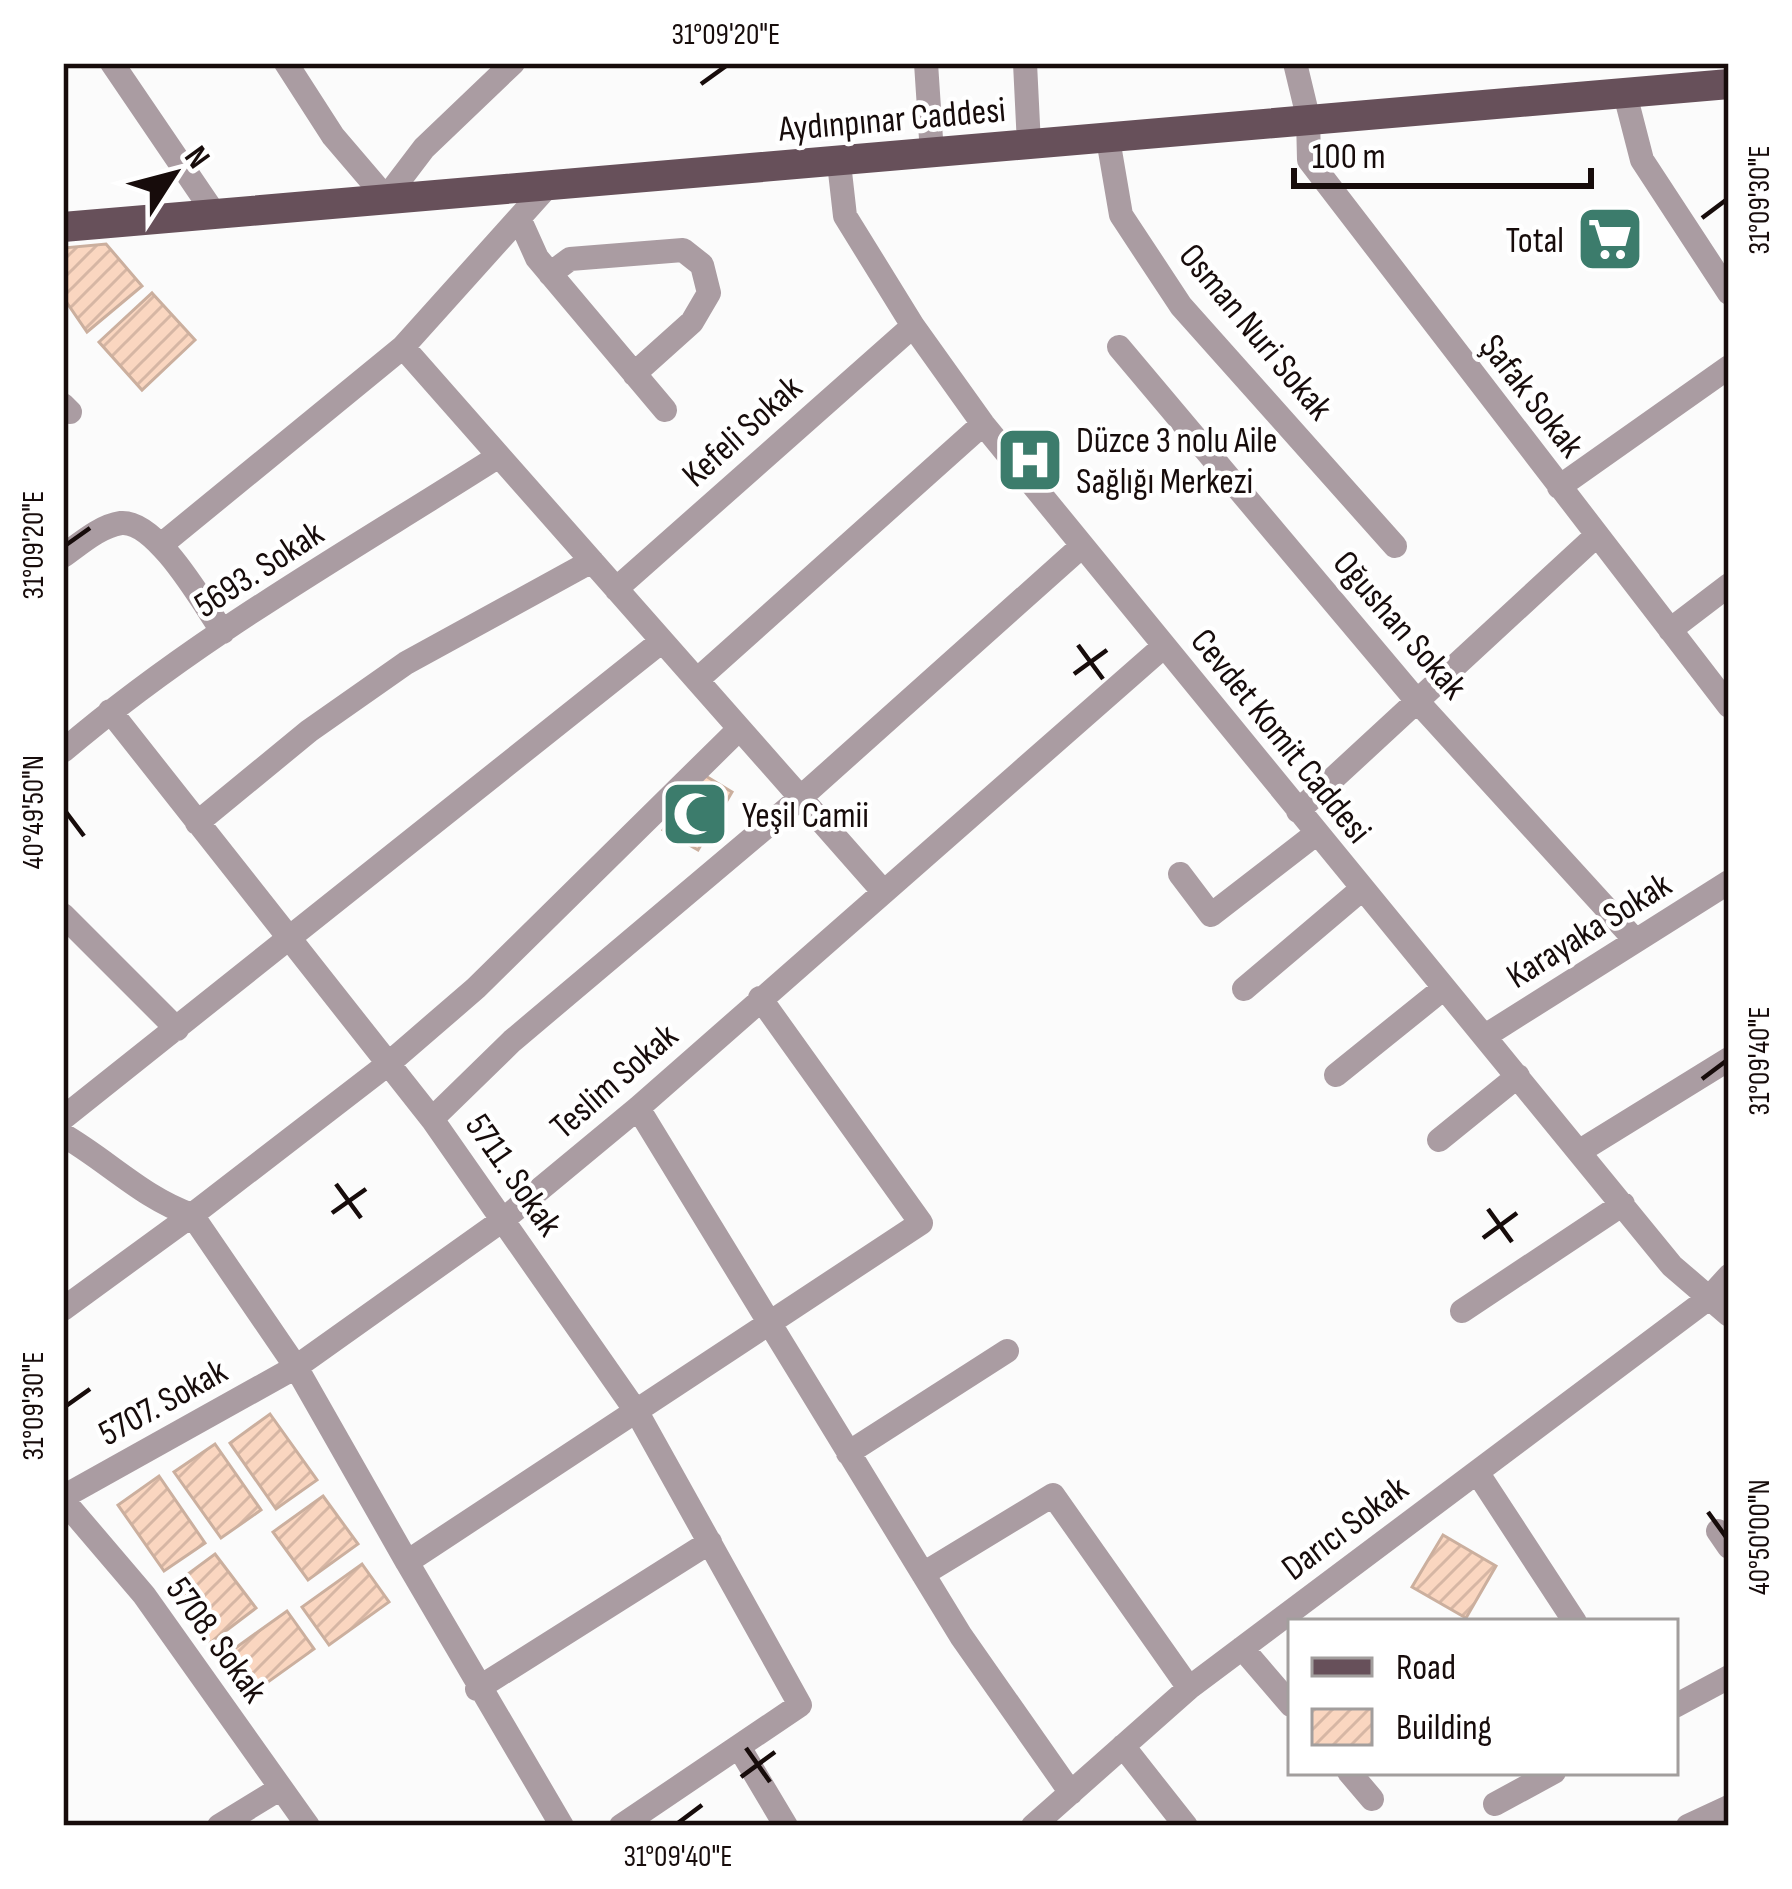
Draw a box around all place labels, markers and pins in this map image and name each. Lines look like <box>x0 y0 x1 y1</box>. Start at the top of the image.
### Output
supermarket icon: Total <box>1575 204 1645 274</box>
place label: Total <box>1505 220 1564 263</box>
place label: Düzce 3 nolu Aile Sağlığı Merkezi <box>1076 420 1278 504</box>
hospital icon: Düzce 3 nolu Aile Sağlığı Merkezi <box>995 425 1065 495</box>
mosque icon: Yeşil Camii <box>660 779 730 849</box>
place label: Yeşil Camii <box>742 795 869 838</box>

